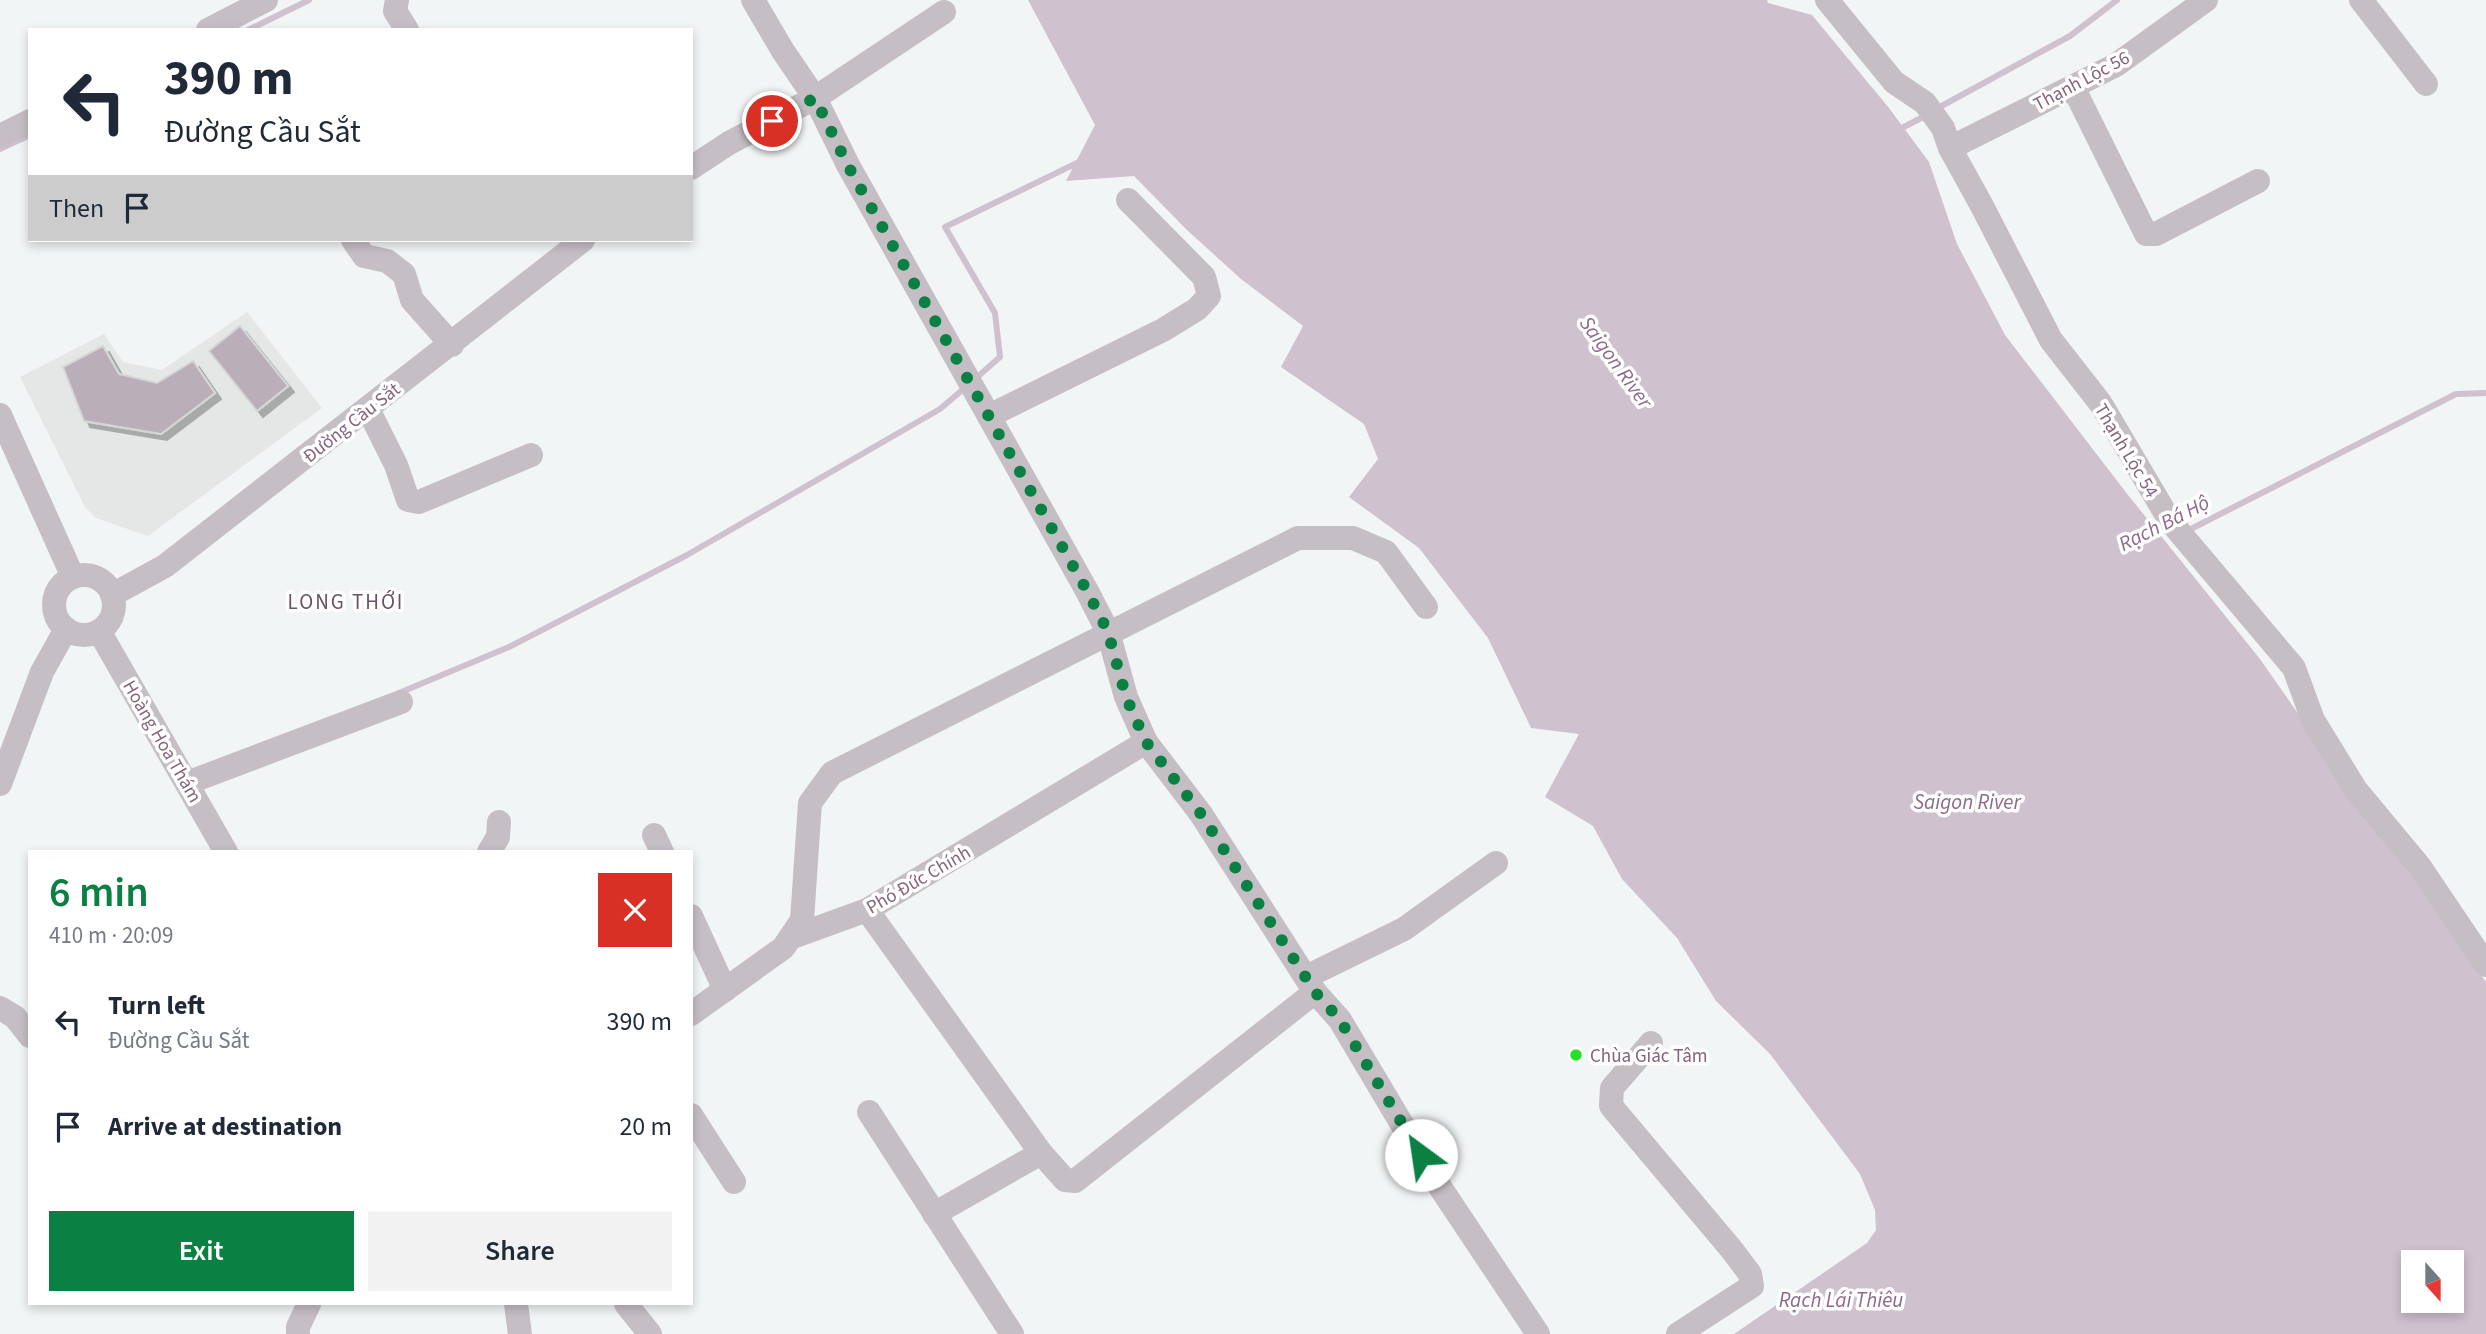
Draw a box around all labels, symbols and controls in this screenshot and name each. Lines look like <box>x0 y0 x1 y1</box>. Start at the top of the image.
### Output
text: 390 m <box>164 44 293 114</box>
street label: Thạnh Lộc 56 <box>2029 45 2135 118</box>
icon: left <box>49 56 140 147</box>
pin <box>742 91 802 151</box>
icon: arrive <box>753 102 791 140</box>
text: Đường Cầu Sắt <box>164 109 361 155</box>
icon: arrive <box>118 189 156 227</box>
text: Then <box>49 190 104 227</box>
water label: Saigon River <box>1572 310 1660 415</box>
street label: Đường Cầu Sắt <box>298 376 407 470</box>
street label: Thạnh Lộc 54 <box>2087 399 2164 503</box>
water label: Rạch Bá Hộ <box>2113 487 2215 559</box>
district label: LONG THỚI <box>288 587 404 617</box>
street label: Hoàng Hoa Thám <box>116 675 208 808</box>
water label: Saigon River <box>1913 787 2021 817</box>
street label: Phó Đức Chính <box>861 839 976 921</box>
text: 6 min <box>49 863 149 923</box>
button: close <box>598 873 672 947</box>
text: 410 m · 20:09 <box>49 919 173 952</box>
text: Turn left <box>108 987 205 1024</box>
icon: left <box>49 1003 87 1041</box>
text: 390 m <box>606 1003 672 1040</box>
text: Đường Cầu Sắt <box>108 1024 250 1057</box>
place label: Chùa Giác Tâm <box>1590 1043 1707 1070</box>
marker: Chùa Giác Tâm <box>1568 1047 1584 1063</box>
icon: arrive <box>49 1108 87 1146</box>
text: Arrive at destination <box>108 1108 342 1145</box>
text: 20 m <box>619 1108 672 1145</box>
position arrow <box>1384 1118 1458 1192</box>
button: Exit <box>49 1211 354 1291</box>
button: Share <box>368 1211 672 1291</box>
north arrow <box>2401 1250 2464 1312</box>
map controls <box>2401 1250 2464 1313</box>
water label: Rạch Lái Thiêu <box>1779 1285 1903 1315</box>

